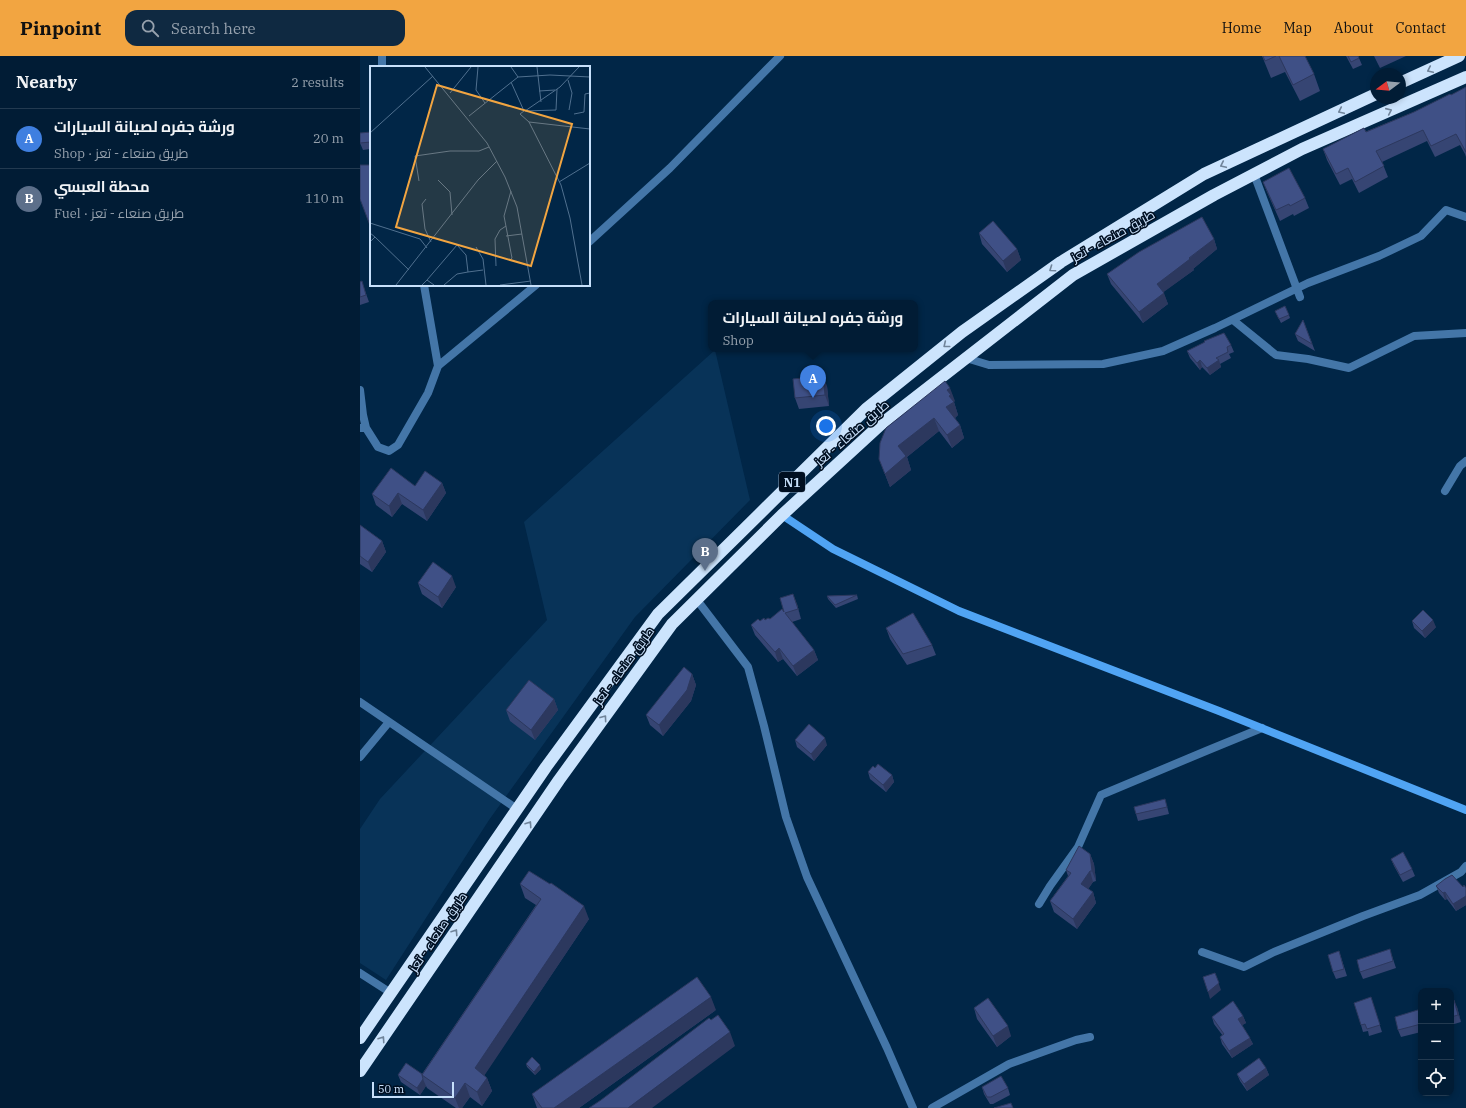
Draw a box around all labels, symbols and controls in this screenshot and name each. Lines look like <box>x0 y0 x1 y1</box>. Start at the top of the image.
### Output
search box <box>125 10 405 46</box>
text: Pinpoint <box>20 16 101 40</box>
icon: search <box>139 17 161 39</box>
text: Search here <box>171 19 256 38</box>
text: Home <box>1222 19 1261 37</box>
text: Map <box>1283 19 1312 37</box>
text: About <box>1334 19 1373 37</box>
text: Contact <box>1395 19 1446 37</box>
one-way arrow <box>1426 65 1434 73</box>
inset map <box>370 66 590 286</box>
north arrow <box>1370 68 1406 104</box>
text: Nearby <box>16 71 77 93</box>
text: 2 results <box>291 74 344 91</box>
one-way arrow <box>1337 106 1345 114</box>
one-way arrow <box>1386 107 1393 115</box>
text: ورشة جفره لصيانة السيارات <box>54 117 235 136</box>
text: A <box>24 130 34 147</box>
text: 20 m <box>313 130 344 147</box>
text: Shop · طريق صنعاء - تعز <box>54 145 188 162</box>
one-way arrow <box>1219 160 1227 168</box>
text: محطة العبسي <box>54 177 150 196</box>
text: B <box>24 190 34 207</box>
text: 110 m <box>305 190 344 207</box>
text: Fuel · طريق صنعاء - تعز <box>54 205 184 222</box>
street label: طريق صنعاء - تعز <box>1067 206 1158 267</box>
one-way arrow <box>1049 264 1056 271</box>
popup <box>708 300 918 352</box>
text: ورشة جفره لصيانة السيارات <box>723 308 903 327</box>
text: Shop <box>723 332 754 349</box>
one-way arrow <box>944 340 951 347</box>
pin: A <box>800 365 826 398</box>
street label: طريق صنعاء - تعز <box>811 396 893 471</box>
your location <box>816 416 836 436</box>
road number: N1 <box>779 472 805 492</box>
pin: B <box>692 538 718 571</box>
street label: طريق صنعاء - تعز <box>589 623 658 709</box>
one-way arrow <box>599 716 606 723</box>
one-way arrow <box>524 822 531 829</box>
street label: طريق صنعاء - تعز <box>404 889 471 976</box>
one-way arrow <box>450 929 457 936</box>
map controls <box>1418 988 1454 1096</box>
button: + <box>1418 988 1454 1024</box>
button: − <box>1418 1024 1454 1060</box>
one-way arrow <box>377 1036 385 1043</box>
button: locate <box>1418 1060 1454 1096</box>
scale bar <box>372 1080 454 1099</box>
text: 50 m <box>378 1082 404 1096</box>

